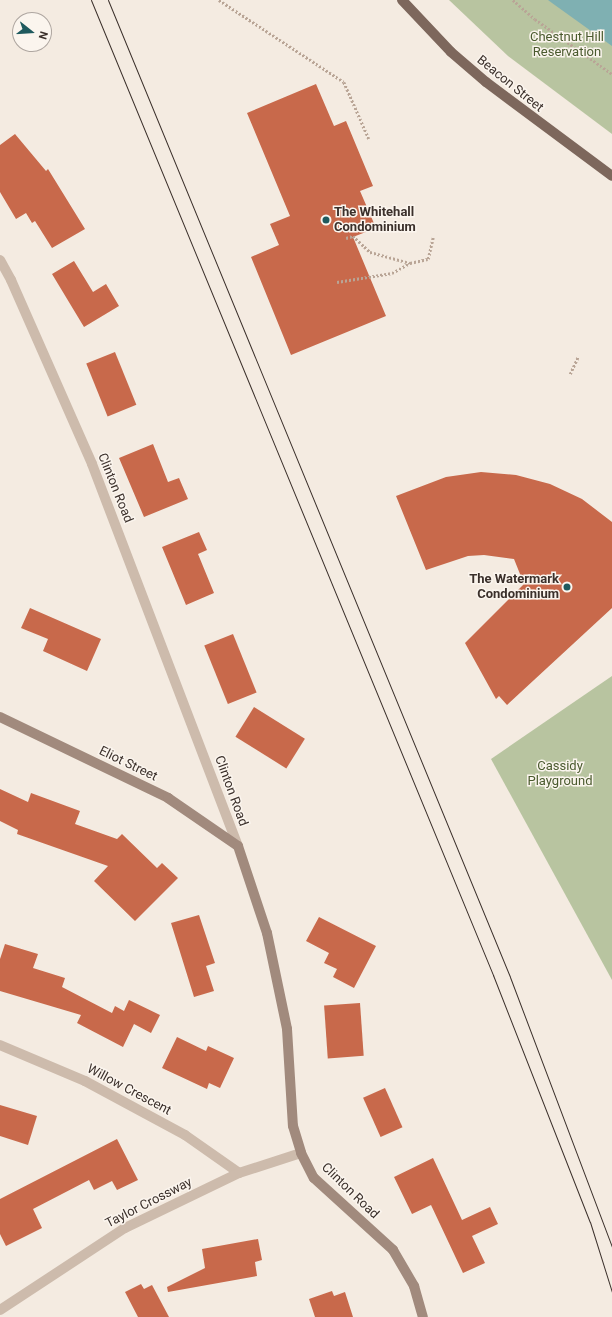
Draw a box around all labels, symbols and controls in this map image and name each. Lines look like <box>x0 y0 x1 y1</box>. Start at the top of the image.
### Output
north arrow <box>12 12 52 52</box>
text: N <box>36 30 50 41</box>
park label: Chestnut Hill Reservation <box>530 30 604 61</box>
street label: Beacon Street <box>474 52 546 116</box>
place label: The Whitehall Condominium <box>334 205 416 236</box>
marker: The Whitehall Condominium <box>321 215 331 225</box>
street label: Clinton Road <box>94 451 136 525</box>
place label: The Watermark Condominium <box>469 572 559 603</box>
marker: The Watermark Condominium <box>562 582 572 592</box>
street label: Eliot Street <box>96 743 160 785</box>
street label: Clinton Road <box>211 754 251 828</box>
park label: Cassidy Playground <box>527 759 593 790</box>
street label: Willow Crescent <box>84 1061 174 1119</box>
street label: Clinton Road <box>318 1160 382 1222</box>
street label: Taylor Crossway <box>103 1175 195 1231</box>

